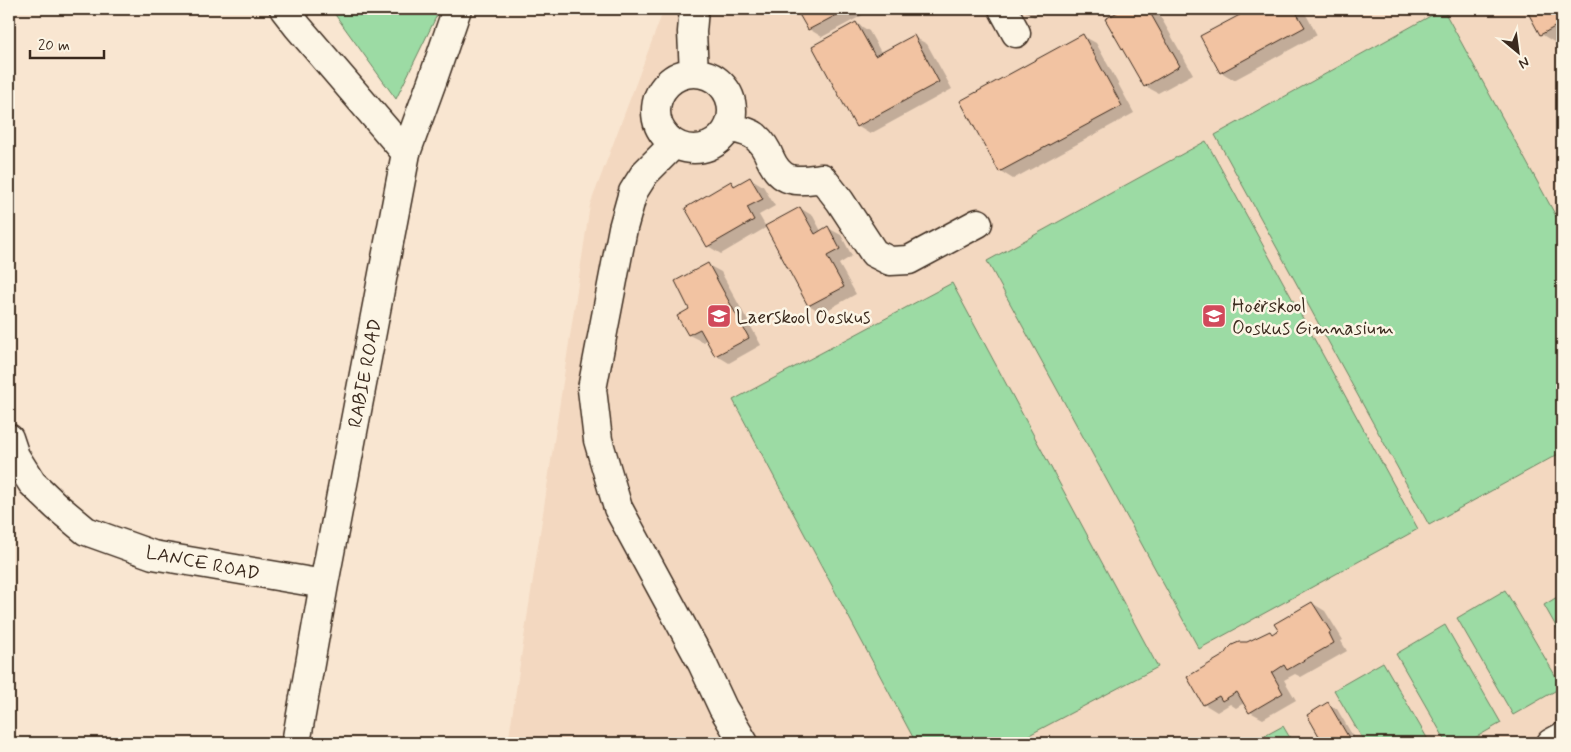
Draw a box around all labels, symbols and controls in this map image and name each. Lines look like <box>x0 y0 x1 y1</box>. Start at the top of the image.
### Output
scale bar <box>30 28 104 60</box>
north arrow <box>1494 28 1544 78</box>
text: 20 m <box>38 36 70 56</box>
text: N <box>1515 52 1532 73</box>
place label: Hoërskool Ooskus Gimnasium <box>1232 294 1394 341</box>
school or university icon: Laerskool Ooskus <box>706 303 732 329</box>
school or university icon: Hoërskool Ooskus Gimnasium <box>1201 303 1227 329</box>
place label: Laerskool Ooskus <box>736 305 870 330</box>
street label: RABIE ROAD <box>343 317 388 430</box>
street label: LANCE ROAD <box>144 540 262 587</box>

